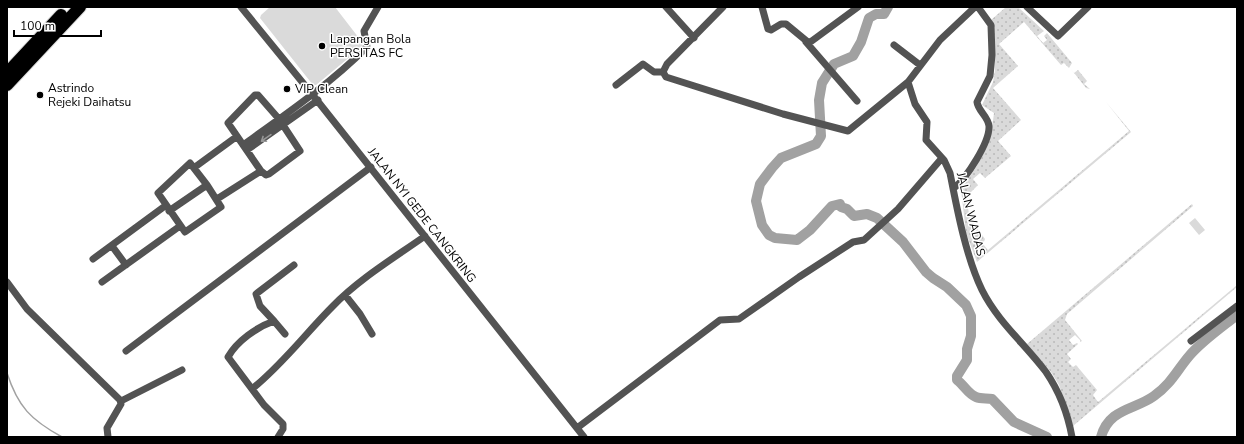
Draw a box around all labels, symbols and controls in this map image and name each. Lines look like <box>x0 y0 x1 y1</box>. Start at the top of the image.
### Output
scale bar <box>14 12 101 38</box>
text: 100 m <box>20 18 55 34</box>
place label: Lapangan Bola PERSITAS FC <box>330 31 411 61</box>
marker: Lapangan Bola PERSITAS FC <box>317 41 327 51</box>
place label: Astrindo Rejeki Daihatsu <box>48 80 131 110</box>
place label: VIP Clean <box>294 81 348 97</box>
marker: VIP Clean <box>282 84 292 94</box>
marker: Astrindo Rejeki Daihatsu <box>35 90 45 100</box>
one-way arrow <box>260 133 271 142</box>
street label: JALAN NYI GEDE CANGKRING <box>364 143 480 286</box>
street label: JALAN WADAS <box>953 170 989 258</box>

